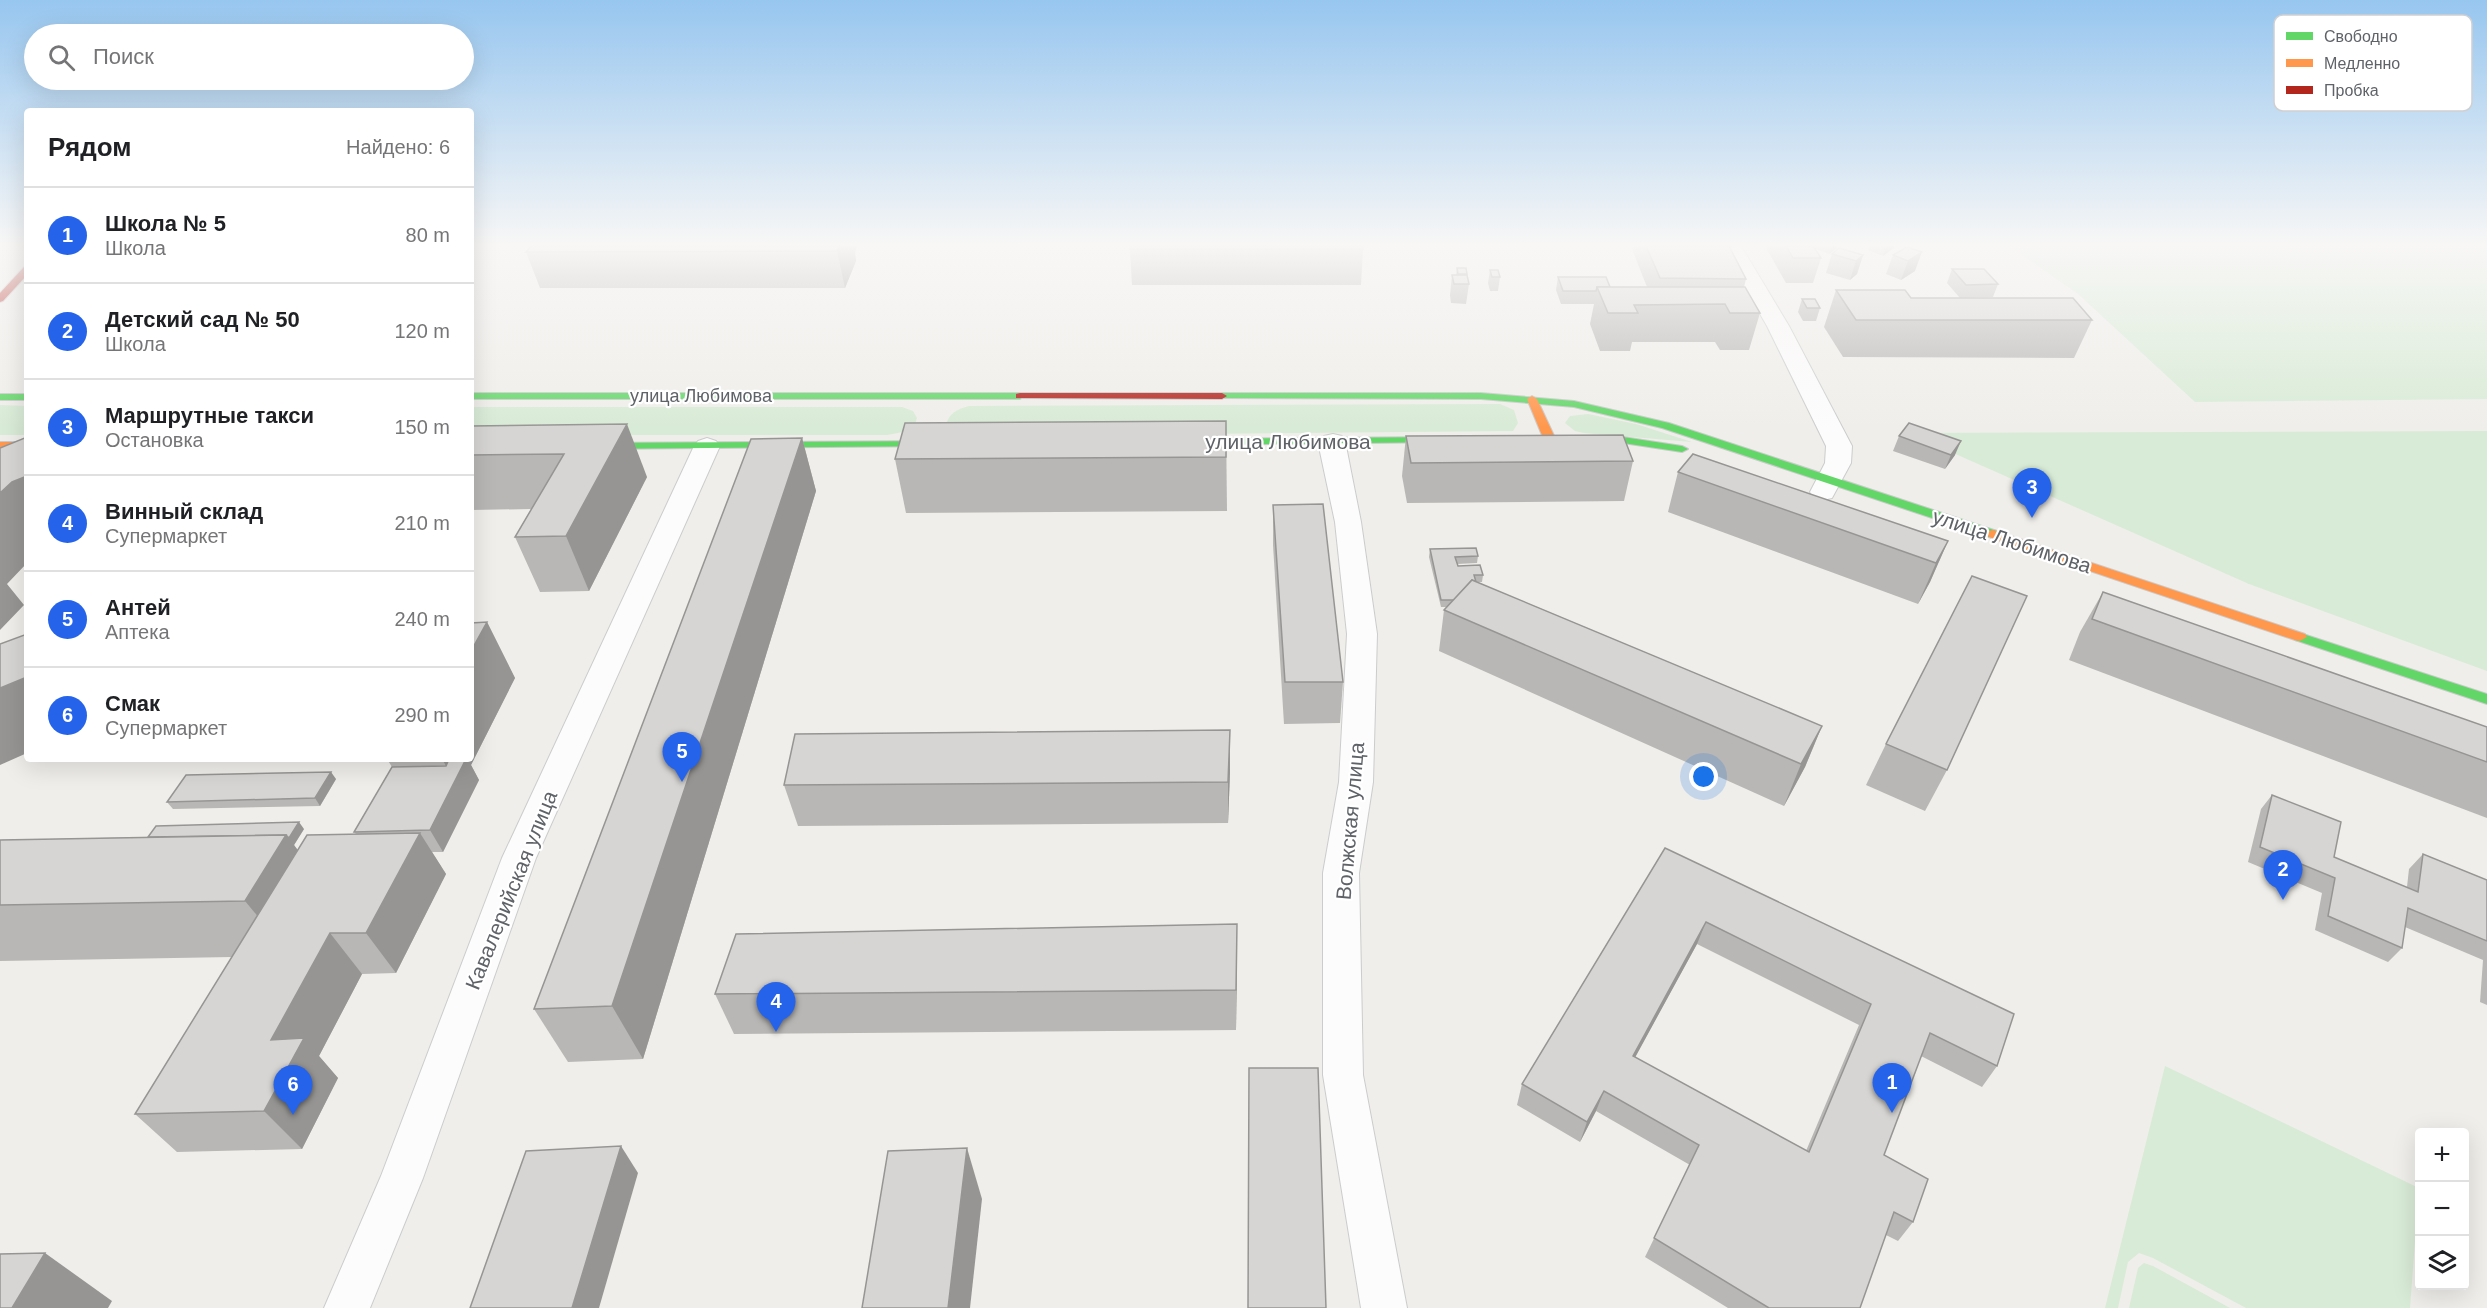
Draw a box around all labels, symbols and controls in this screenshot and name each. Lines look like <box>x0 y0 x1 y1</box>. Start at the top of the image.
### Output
legend <box>2274 15 2472 111</box>
search box <box>24 24 474 90</box>
text: Свободно <box>2324 28 2398 45</box>
icon: search <box>45 41 78 74</box>
text: Поиск <box>93 44 154 69</box>
text: Медленно <box>2324 55 2400 72</box>
text: Пробка <box>2324 82 2379 99</box>
text: Рядом <box>48 132 131 162</box>
text: Найдено: 6 <box>346 136 450 158</box>
text: Школа № 5 <box>105 211 226 236</box>
text: 1 <box>62 224 73 246</box>
text: 80 m <box>406 224 450 246</box>
text: Школа <box>105 237 166 259</box>
text: Детский сад № 50 <box>105 307 300 332</box>
text: 2 <box>62 320 73 342</box>
text: 120 m <box>394 320 450 342</box>
text: Школа <box>105 333 166 355</box>
street label: улица Любимова <box>630 386 773 406</box>
text: Маршрутные такси <box>105 403 314 428</box>
text: 3 <box>62 416 73 438</box>
text: 150 m <box>394 416 450 438</box>
text: Остановка <box>105 429 204 451</box>
street label: улица Любимова <box>1205 430 1371 453</box>
pin: 3 <box>2012 468 2052 518</box>
text: Винный склад <box>105 499 263 524</box>
street label: улица Любимова <box>1930 504 2095 578</box>
text: 4 <box>62 512 73 534</box>
text: 210 m <box>394 512 450 534</box>
text: Супермаркет <box>105 525 227 547</box>
text: Антей <box>105 595 171 620</box>
text: 5 <box>62 608 73 630</box>
text: 240 m <box>394 608 450 630</box>
text: Аптека <box>105 621 170 643</box>
text: Смак <box>105 691 160 716</box>
text: 6 <box>62 704 73 726</box>
text: 290 m <box>394 704 450 726</box>
text: Супермаркет <box>105 717 227 739</box>
pin: 5 <box>662 732 702 782</box>
street label: Волжская улица <box>1332 741 1368 901</box>
your location <box>1689 762 1718 791</box>
street label: Кавалерийская улица <box>461 787 562 993</box>
pin: 2 <box>2264 850 2302 900</box>
pin: 4 <box>756 982 796 1032</box>
pin: 1 <box>1872 1064 1912 1113</box>
pin: 6 <box>274 1066 312 1115</box>
map controls <box>2415 1128 2469 1290</box>
button: + <box>2415 1128 2469 1182</box>
button: − <box>2415 1182 2469 1236</box>
button: layers <box>2415 1236 2469 1290</box>

